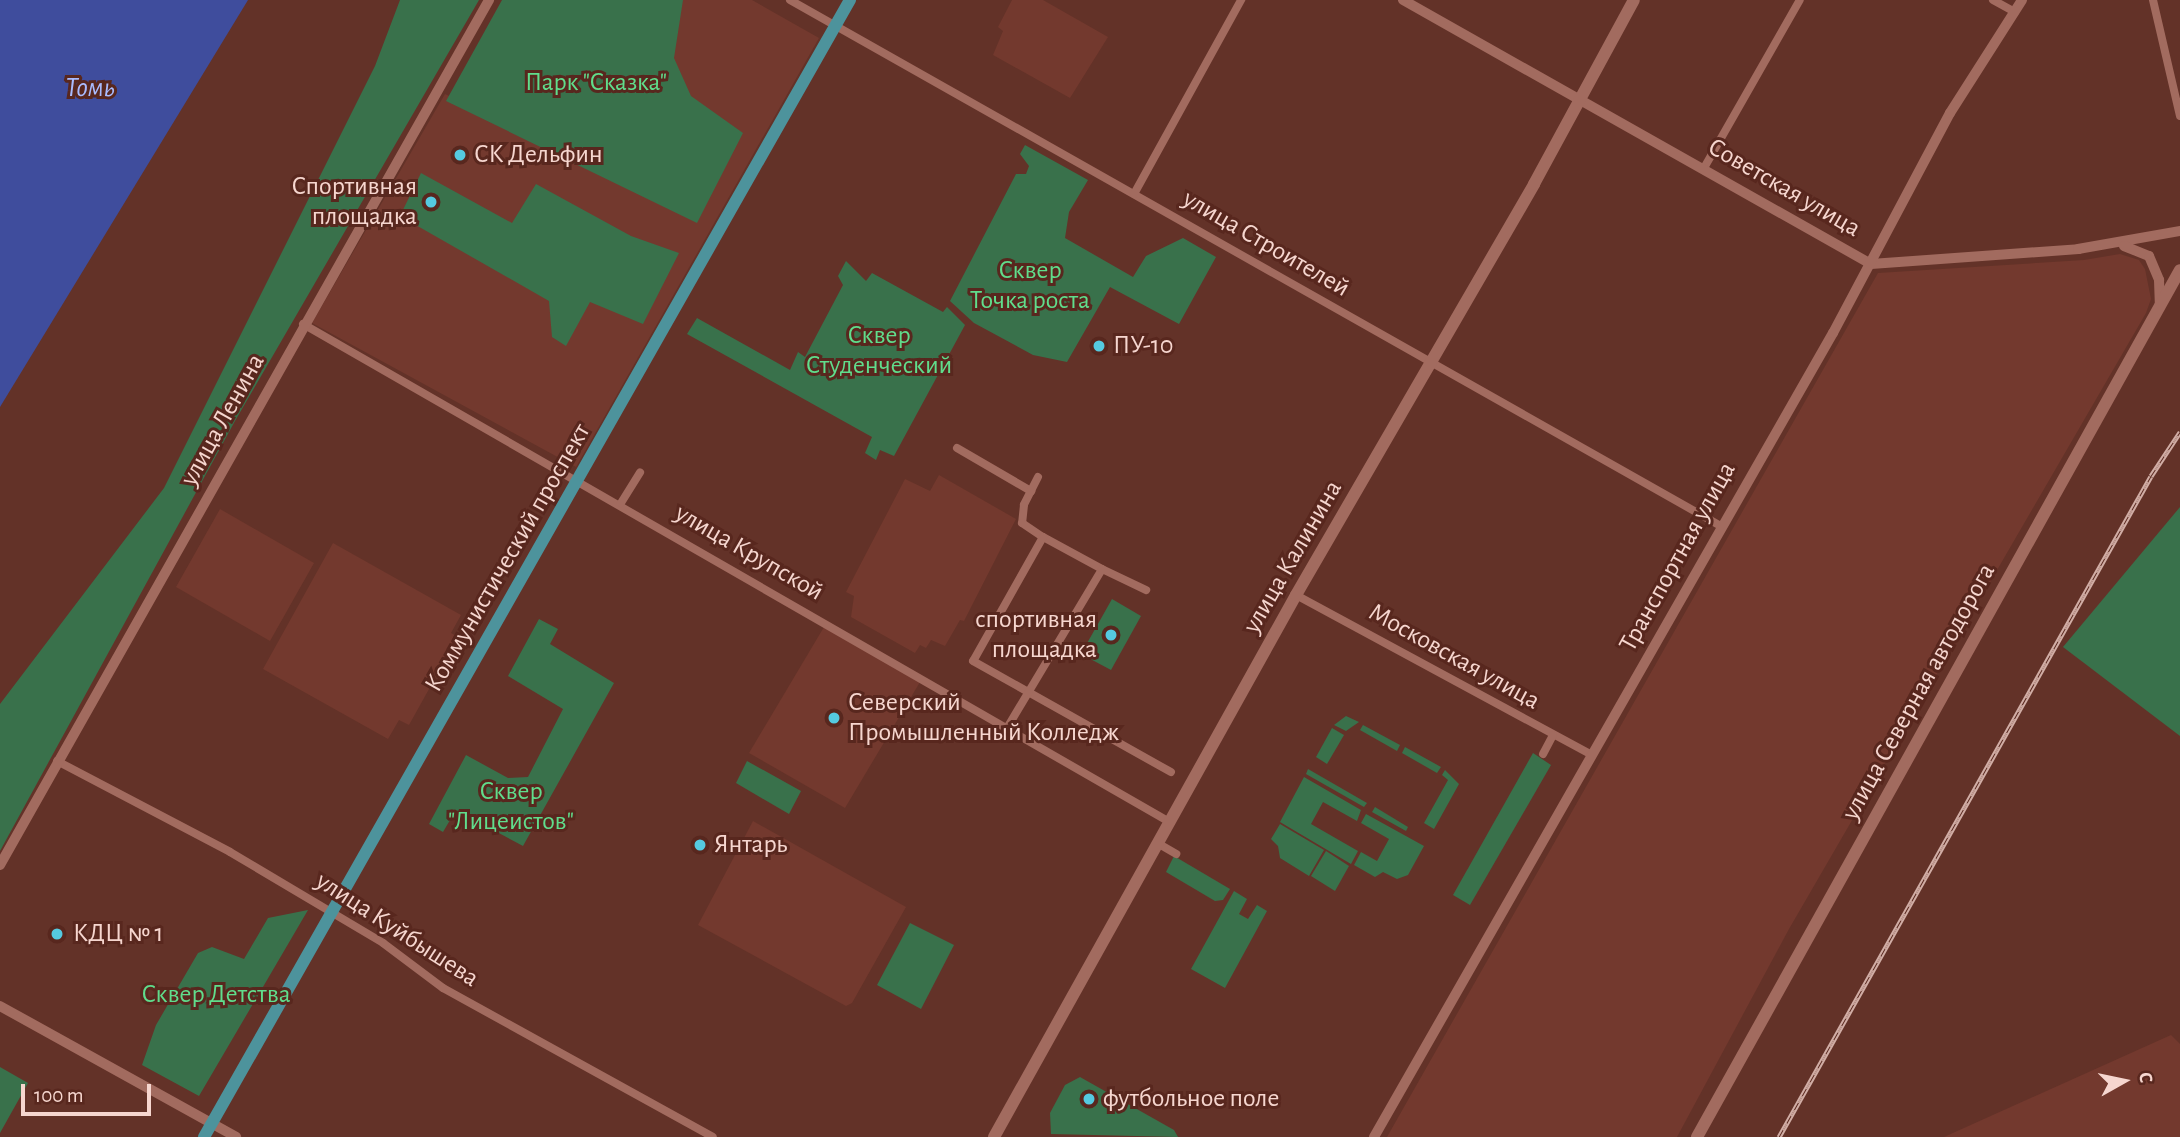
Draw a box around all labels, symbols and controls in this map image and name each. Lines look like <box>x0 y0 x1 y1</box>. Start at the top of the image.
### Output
park label: Парк "Сказка" <box>525 67 667 99</box>
water label: Томь <box>65 71 115 105</box>
street label: Советская улица <box>1702 132 1866 244</box>
place label: СК Дельфин <box>474 139 603 171</box>
marker: СК Дельфин <box>452 147 468 163</box>
place label: Спортивная площадка <box>291 171 417 232</box>
street label: улица Строителей <box>1177 184 1355 304</box>
marker: Спортивная площадка <box>423 194 439 210</box>
park label: Сквер Точка роста <box>970 255 1090 316</box>
park label: Сквер Студенческий <box>806 320 952 382</box>
place label: ПУ-10 <box>1113 330 1173 362</box>
marker: ПУ-10 <box>1091 338 1107 354</box>
street label: улица Ленина <box>174 349 272 491</box>
street label: Коммунистический проспект <box>418 418 598 698</box>
street label: Транспортная улица <box>1613 457 1743 657</box>
street label: улица Калинина <box>1237 475 1349 639</box>
street label: улица Крупской <box>669 498 829 608</box>
street label: улица Северная автодорога <box>1835 558 2003 826</box>
street label: Московская улица <box>1363 597 1545 717</box>
place label: спортивная площадка <box>975 604 1097 666</box>
marker: спортивная площадка <box>1103 627 1119 643</box>
place label: Северский Промышленный Колледж <box>848 687 1119 748</box>
marker: Северский Промышленный Колледж <box>826 710 842 726</box>
park label: Сквер "Лицеистов" <box>448 776 574 838</box>
place label: Янтарь <box>714 829 787 861</box>
marker: Янтарь <box>692 837 708 853</box>
street label: улица Куйбышева <box>310 866 484 994</box>
place label: КДЦ № 1 <box>73 918 163 950</box>
marker: КДЦ № 1 <box>47 924 67 944</box>
park label: Сквер Детства <box>141 979 291 1011</box>
north arrow <box>2089 1046 2159 1116</box>
scale bar <box>24 1070 154 1114</box>
text: С <box>2135 1071 2155 1084</box>
place label: футбольное поле <box>1103 1083 1279 1115</box>
text: 100 m <box>34 1085 84 1106</box>
marker: футбольное поле <box>1081 1091 1097 1107</box>

